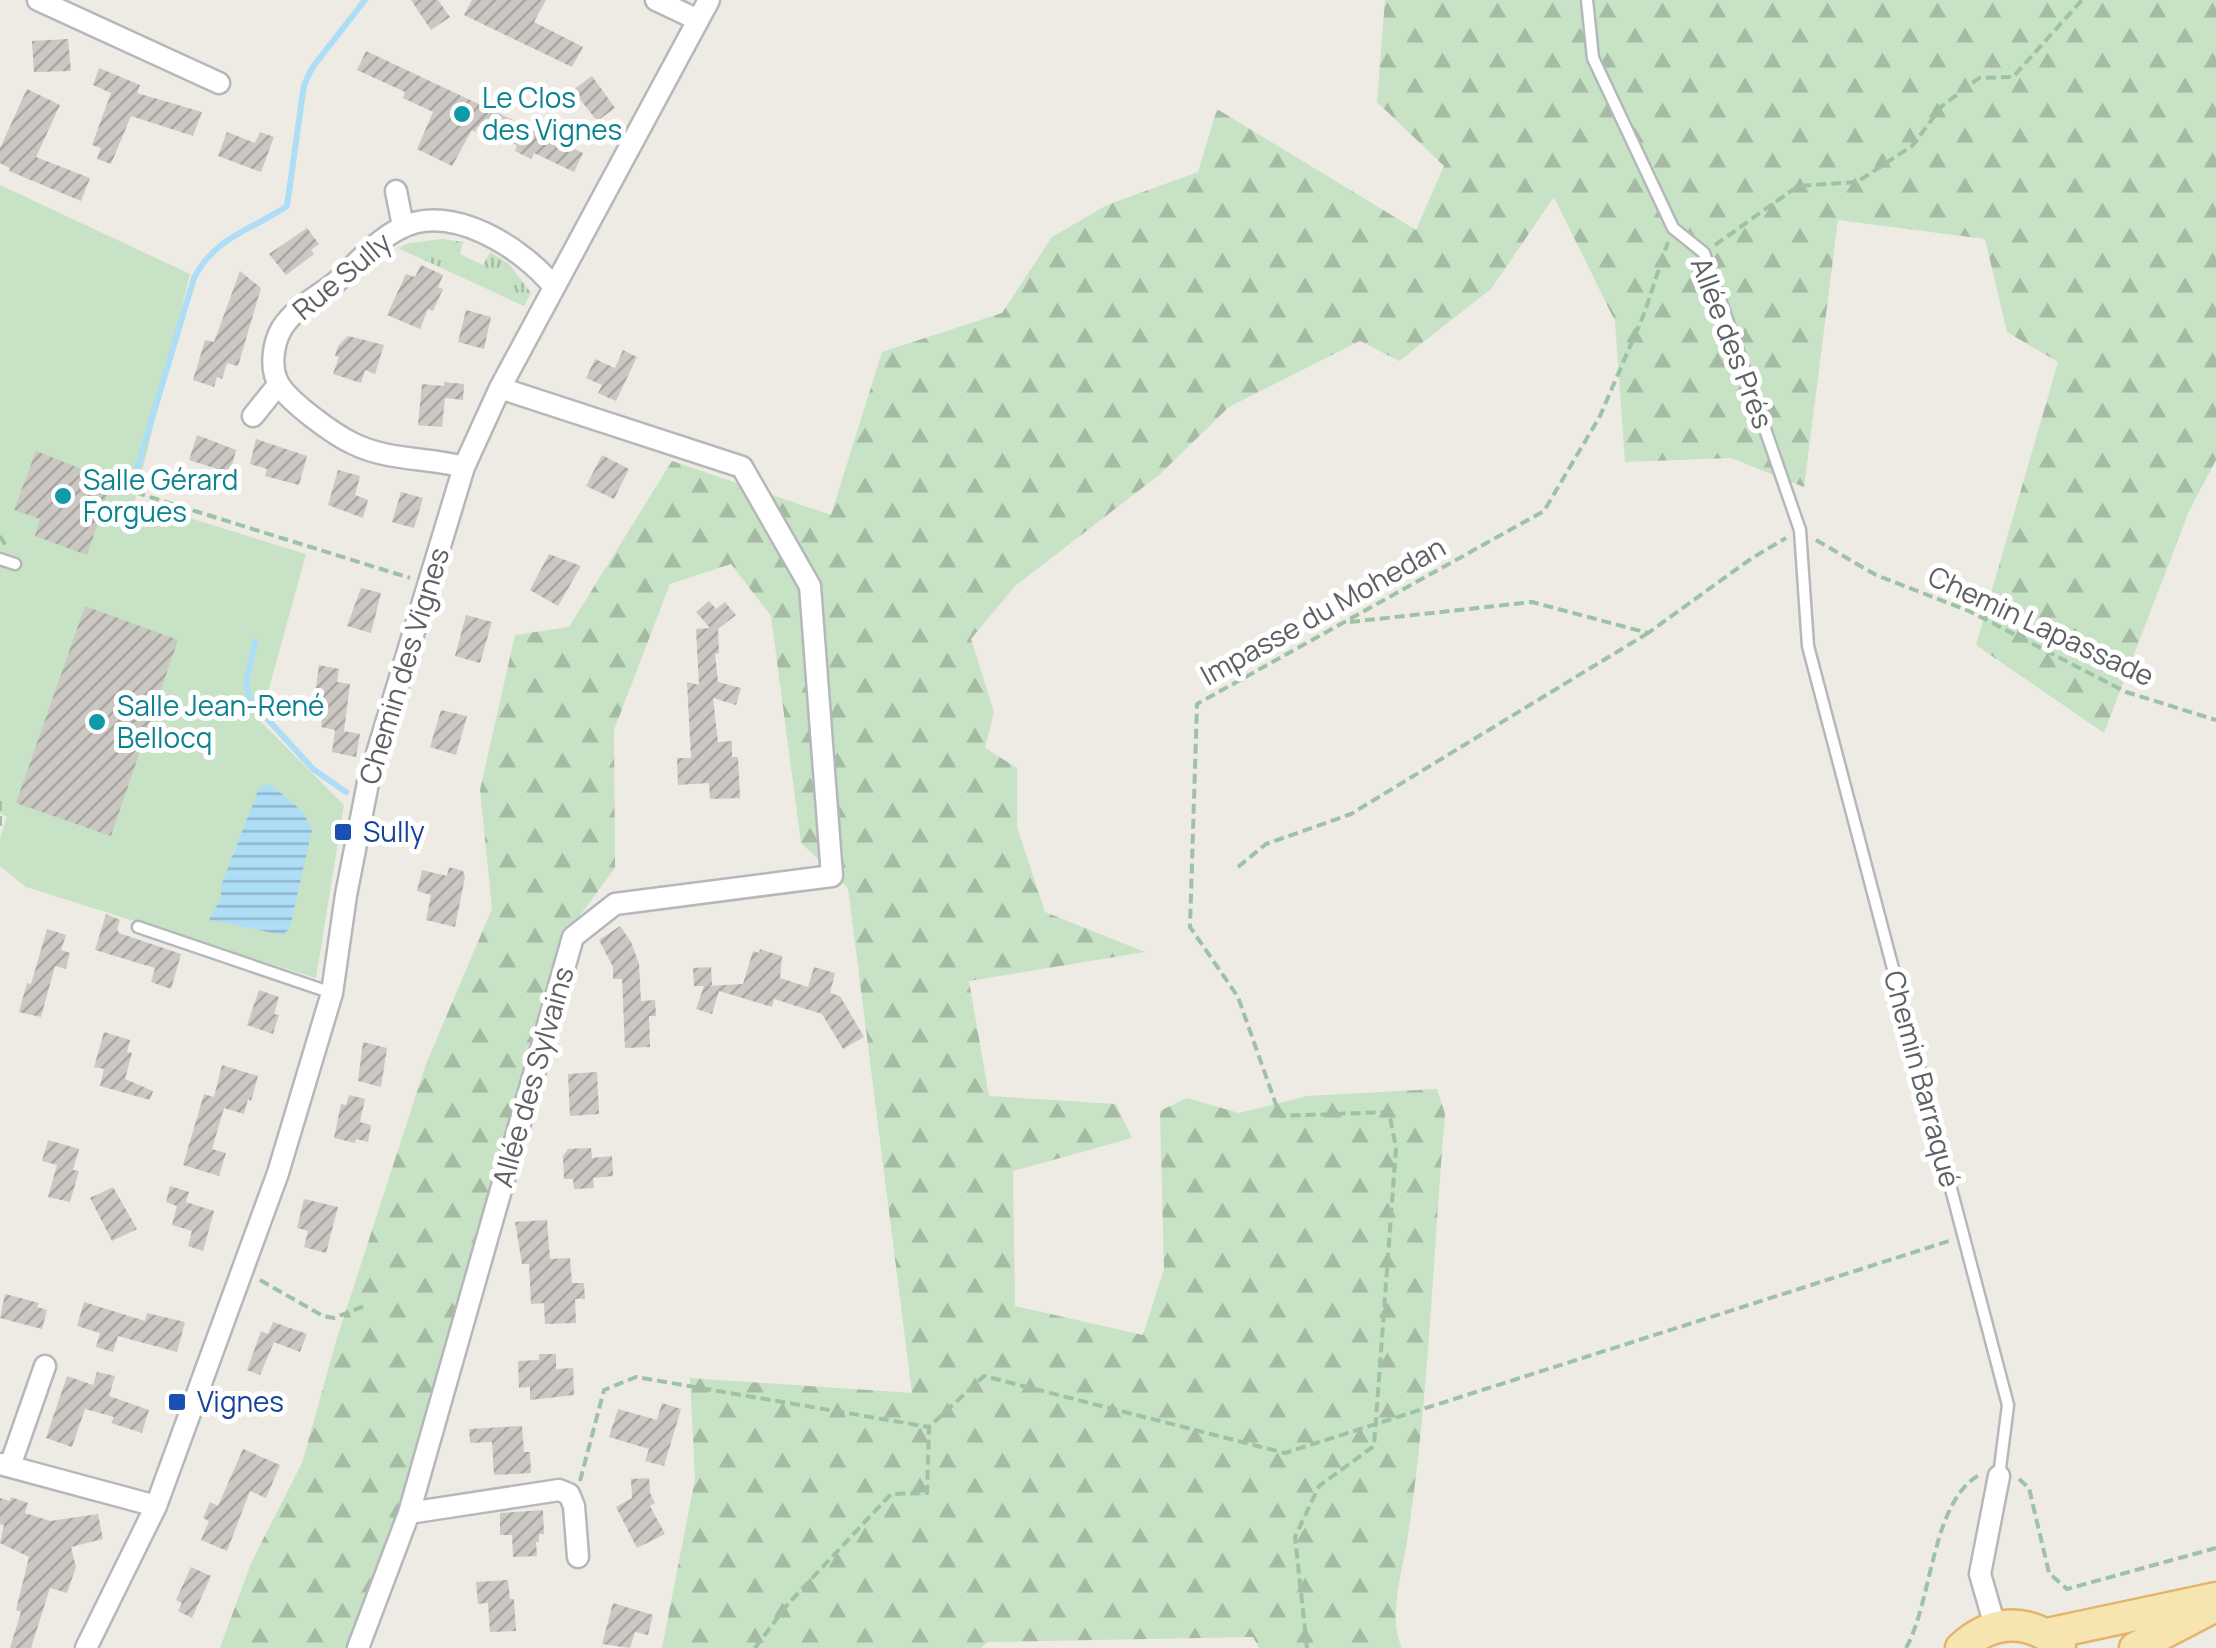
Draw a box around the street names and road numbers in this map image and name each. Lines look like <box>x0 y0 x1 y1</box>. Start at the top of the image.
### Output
street label: Rue Sully <box>284 223 399 328</box>
street label: Allée des Prés <box>1683 252 1783 434</box>
street label: Impasse du Mohedan <box>1193 527 1452 693</box>
street label: Chemin des Vignes <box>349 543 457 789</box>
street label: Chemin Lapassade <box>1922 556 2160 694</box>
street label: Allée des Sylvains <box>482 962 582 1191</box>
street label: Chemin Barraqué <box>1876 966 1970 1191</box>

